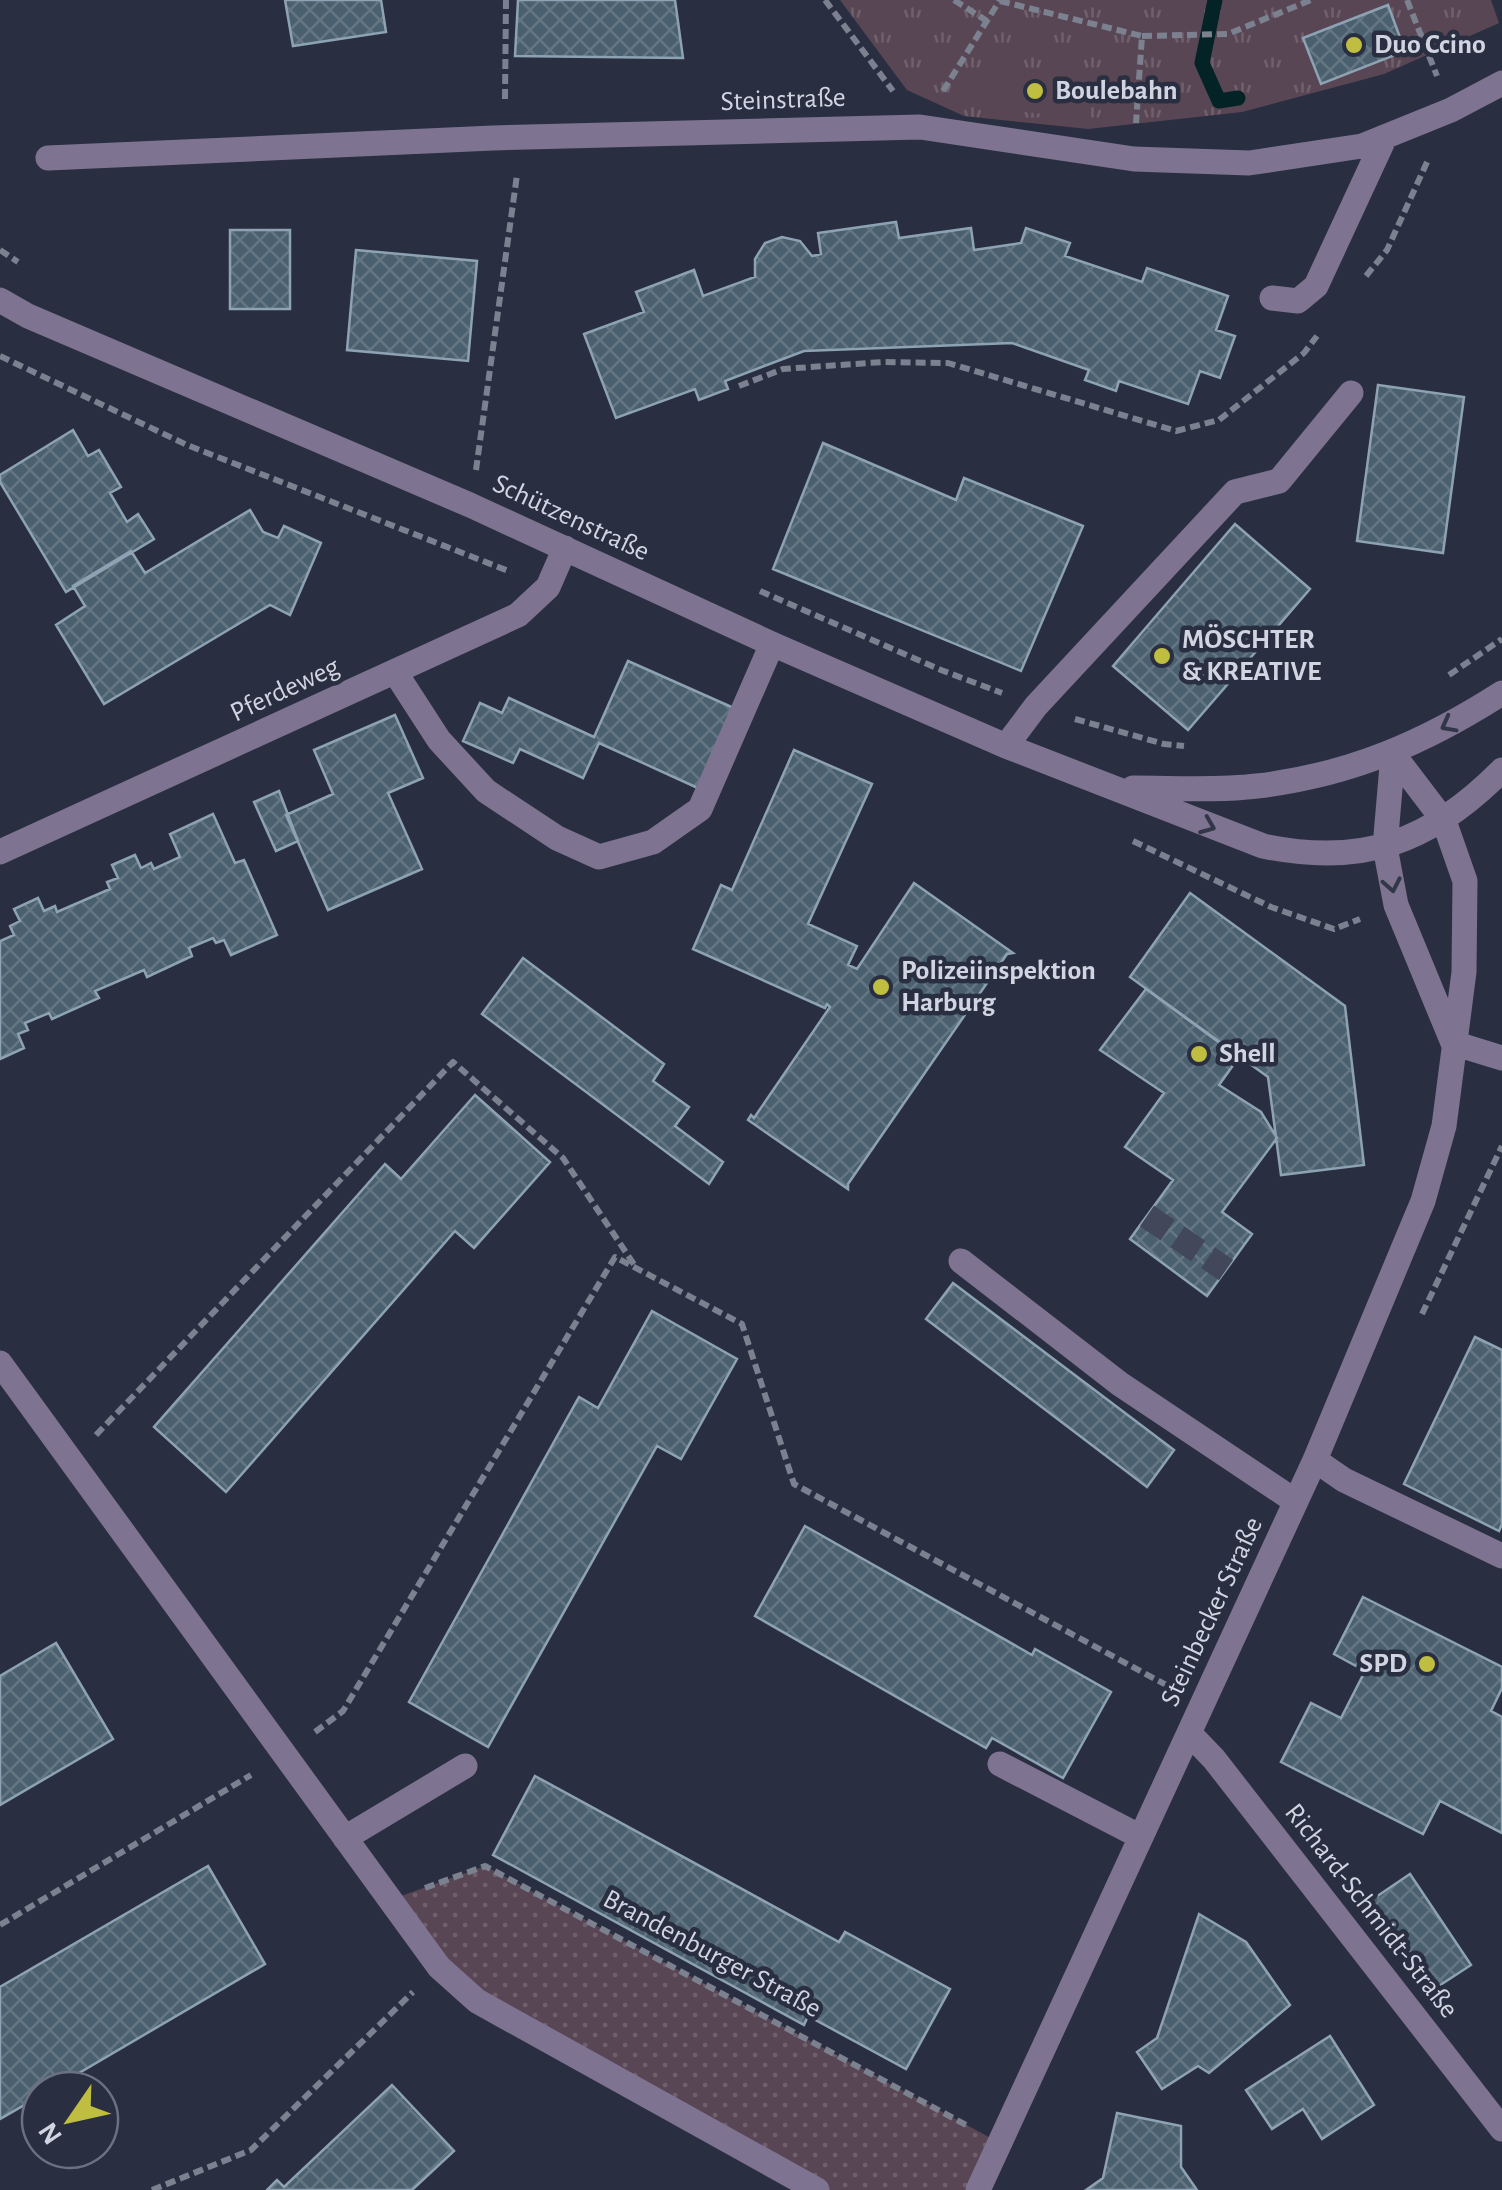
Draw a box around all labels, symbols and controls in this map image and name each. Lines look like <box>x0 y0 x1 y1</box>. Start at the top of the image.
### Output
place label: Duo Ccino <box>1374 31 1486 59</box>
marker: Duo Ccino <box>1343 34 1365 56</box>
place label: Boulebahn <box>1055 77 1178 105</box>
marker: Boulebahn <box>1024 80 1046 102</box>
street label: Steinstraße <box>720 84 846 116</box>
street label: Schützenstraße <box>488 470 654 566</box>
place label: MÖSCHTER & KREATIVE <box>1182 624 1321 686</box>
marker: MÖSCHTER & KREATIVE <box>1151 645 1173 667</box>
street label: Pferdeweg <box>226 653 344 727</box>
one-way arrow <box>1441 713 1459 732</box>
one-way arrow <box>1198 814 1215 834</box>
one-way arrow <box>1381 876 1402 893</box>
place label: Polizeiinspektion Harburg <box>901 957 1096 1017</box>
marker: Polizeiinspektion Harburg <box>870 976 892 998</box>
place label: Shell <box>1219 1040 1276 1068</box>
marker: Shell <box>1188 1043 1210 1065</box>
street label: Steinbecker Straße <box>1156 1513 1268 1711</box>
place label: SPD <box>1359 1650 1407 1678</box>
marker: SPD <box>1416 1653 1438 1675</box>
street label: Richard-Schmidt-Straße <box>1279 1799 1463 2023</box>
street label: Brandenburger Straße <box>598 1885 826 2023</box>
north arrow <box>20 2070 120 2170</box>
text: N <box>34 2117 68 2149</box>

